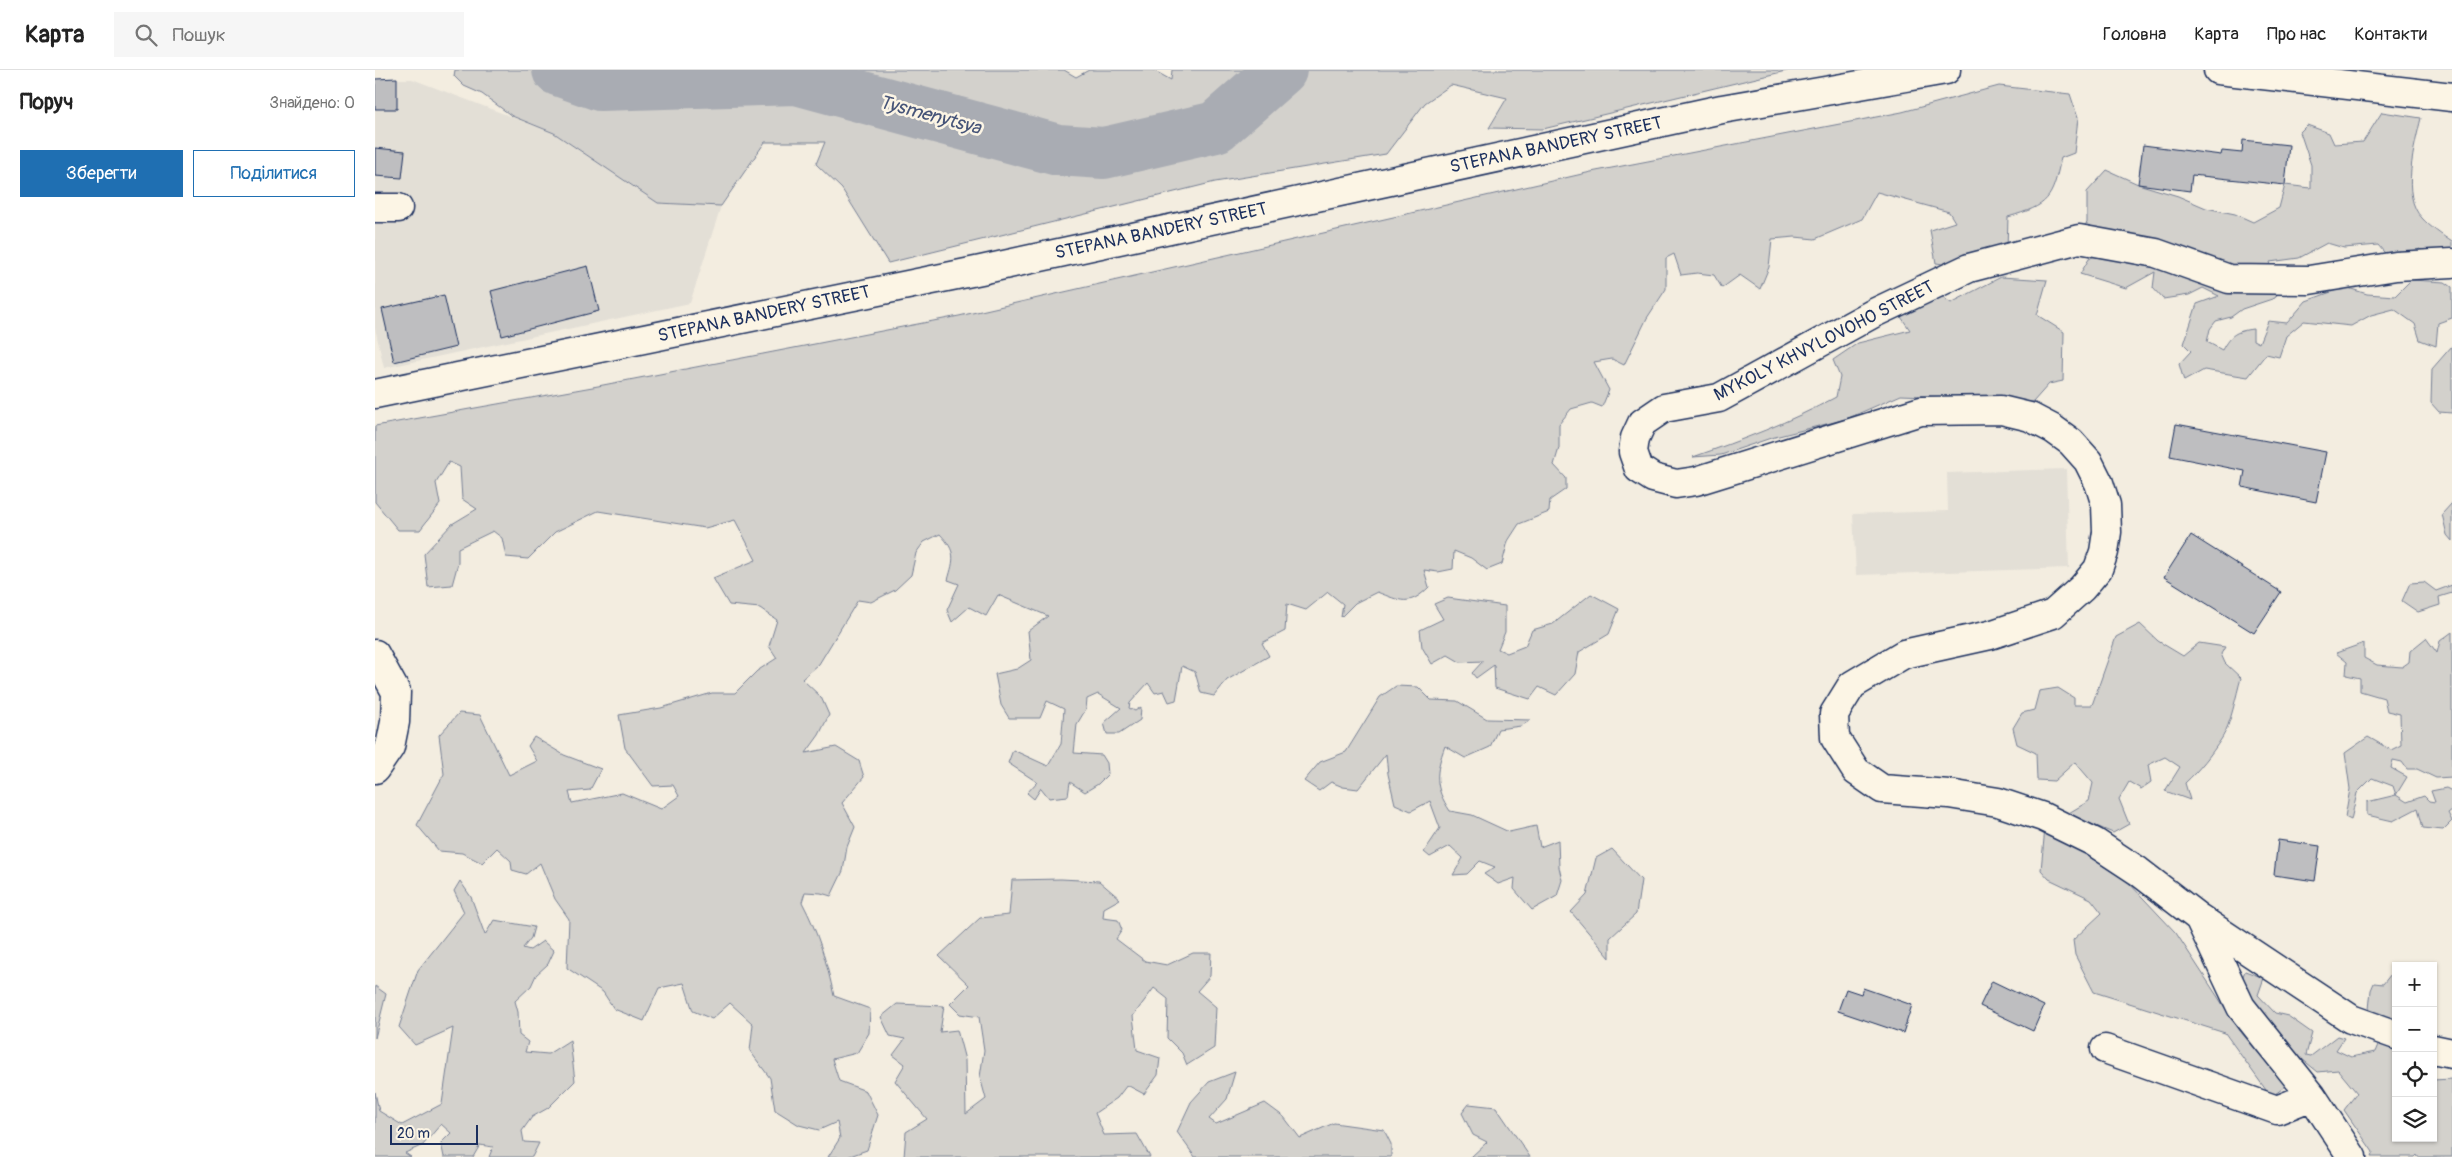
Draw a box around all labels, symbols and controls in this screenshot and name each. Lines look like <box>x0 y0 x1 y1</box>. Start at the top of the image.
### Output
search box <box>114 12 464 57</box>
text: Карта <box>25 20 84 49</box>
icon: search <box>132 21 160 49</box>
text: Пошук <box>172 23 225 47</box>
text: Головна <box>2103 23 2166 46</box>
text: Карта <box>2194 23 2239 46</box>
text: Про нас <box>2267 23 2326 46</box>
text: Контакти <box>2354 23 2427 46</box>
text: Поруч <box>20 89 73 116</box>
water label: Tysmenytsya <box>877 90 984 140</box>
text: Знайдено: 0 <box>270 93 355 113</box>
street label: STEPANA BANDERY STREET <box>1448 111 1664 179</box>
button: Зберегти <box>20 150 183 197</box>
button: Поділитися <box>193 150 355 197</box>
street label: STEPANA BANDERY STREET <box>1053 197 1269 265</box>
street label: MYKOLY KHVYLOVOHO STREET <box>1710 275 1938 407</box>
street label: STEPANA BANDERY STREET <box>656 280 872 348</box>
map controls <box>2392 962 2437 1142</box>
button: + <box>2392 962 2437 1007</box>
button: − <box>2392 1007 2437 1052</box>
button: locate <box>2392 1052 2437 1097</box>
button: layers <box>2392 1097 2437 1142</box>
scale bar <box>390 1122 477 1145</box>
text: 20 m <box>397 1125 430 1142</box>

